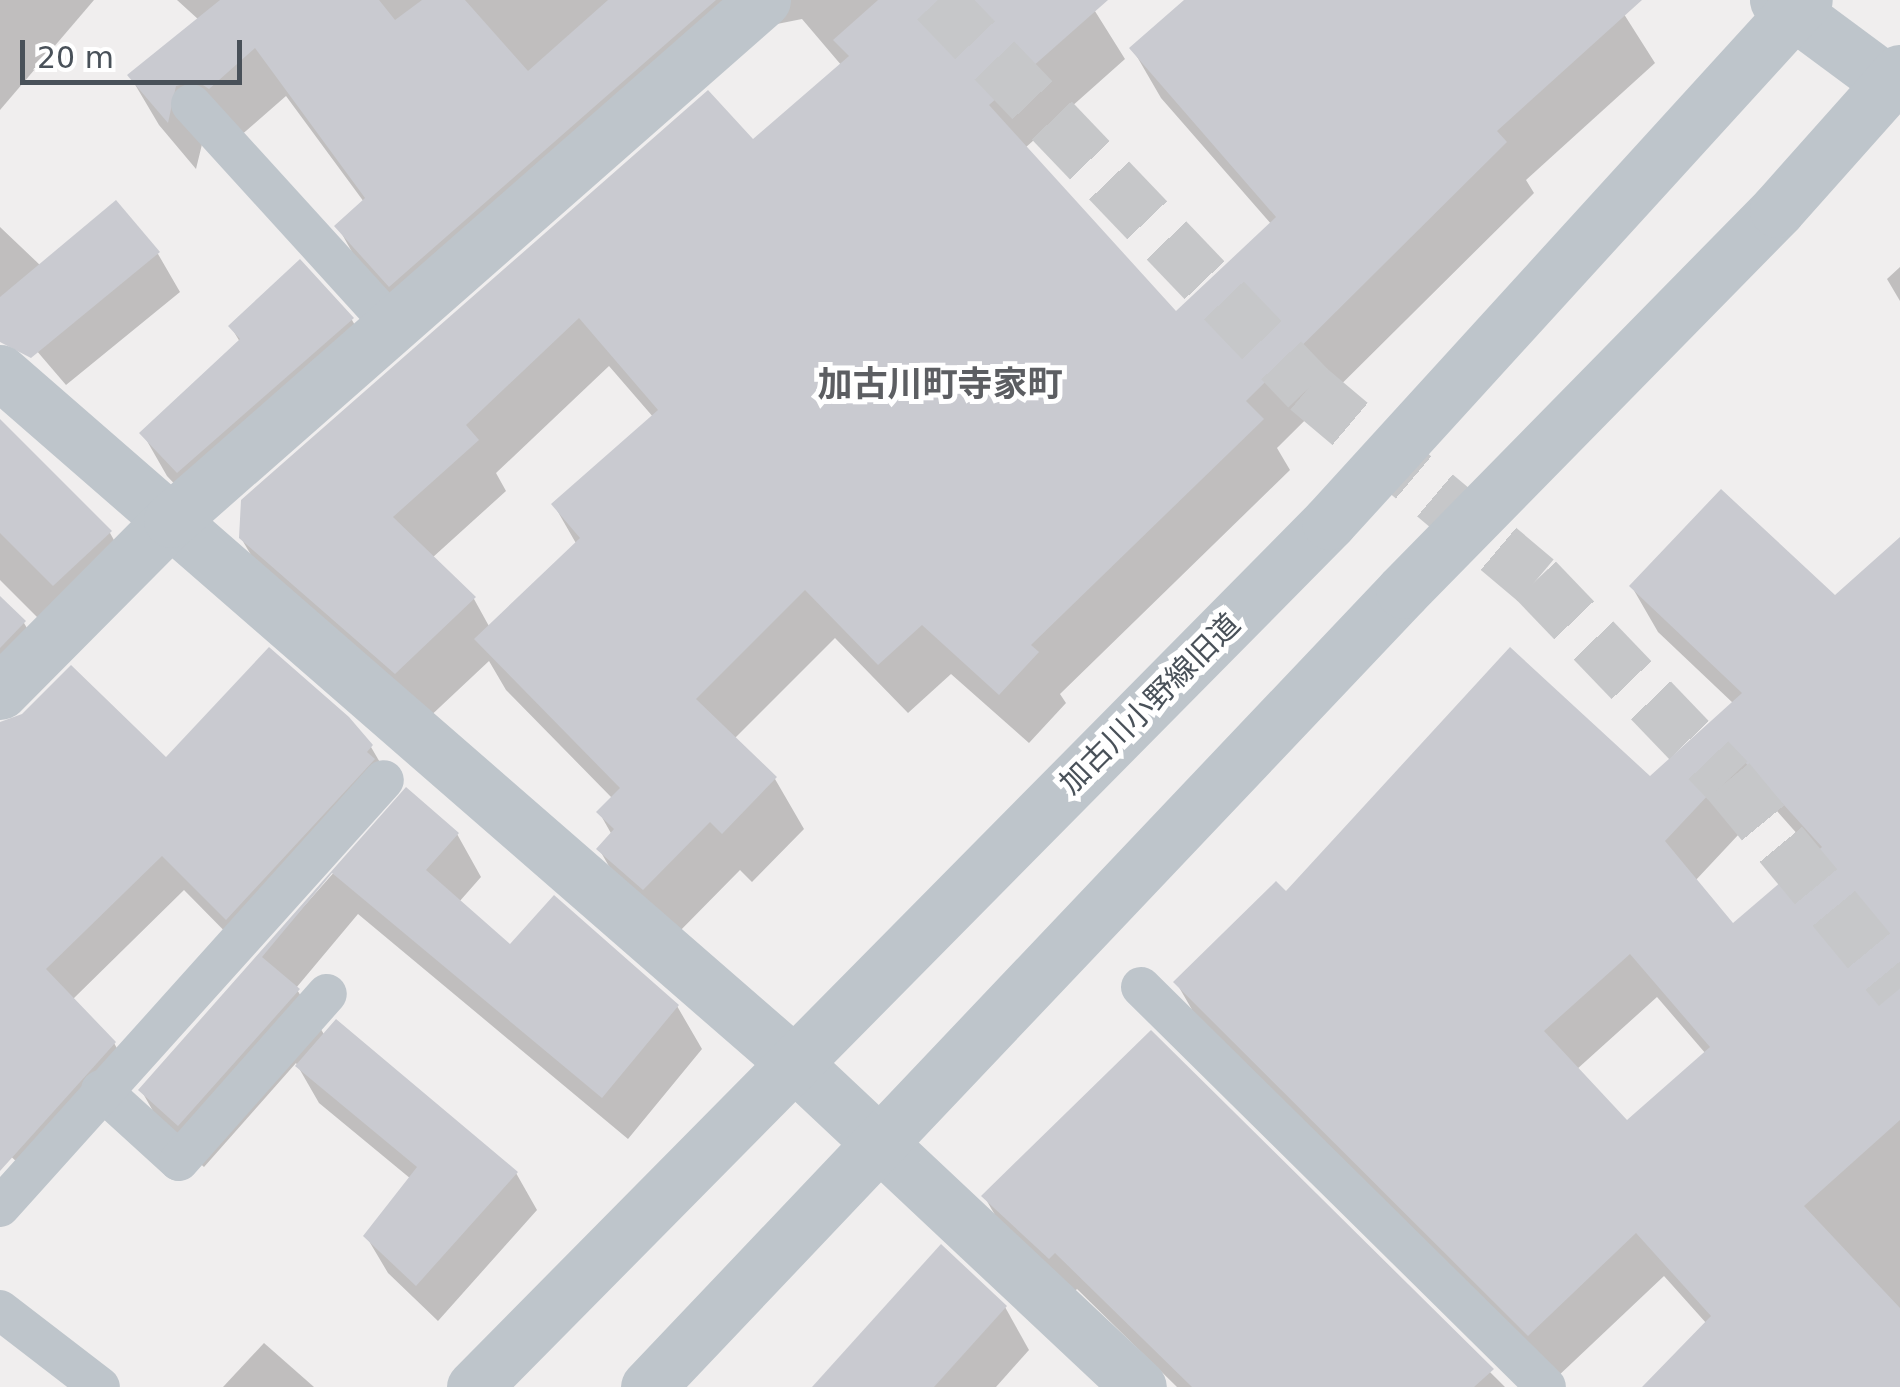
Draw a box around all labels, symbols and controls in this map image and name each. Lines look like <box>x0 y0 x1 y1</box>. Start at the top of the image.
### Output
scale bar <box>25 20 248 82</box>
text: 20 m <box>37 40 114 75</box>
district label: 加古川町寺家町 <box>818 363 1062 405</box>
street label: 加古川小野線旧道 <box>1052 606 1248 802</box>

